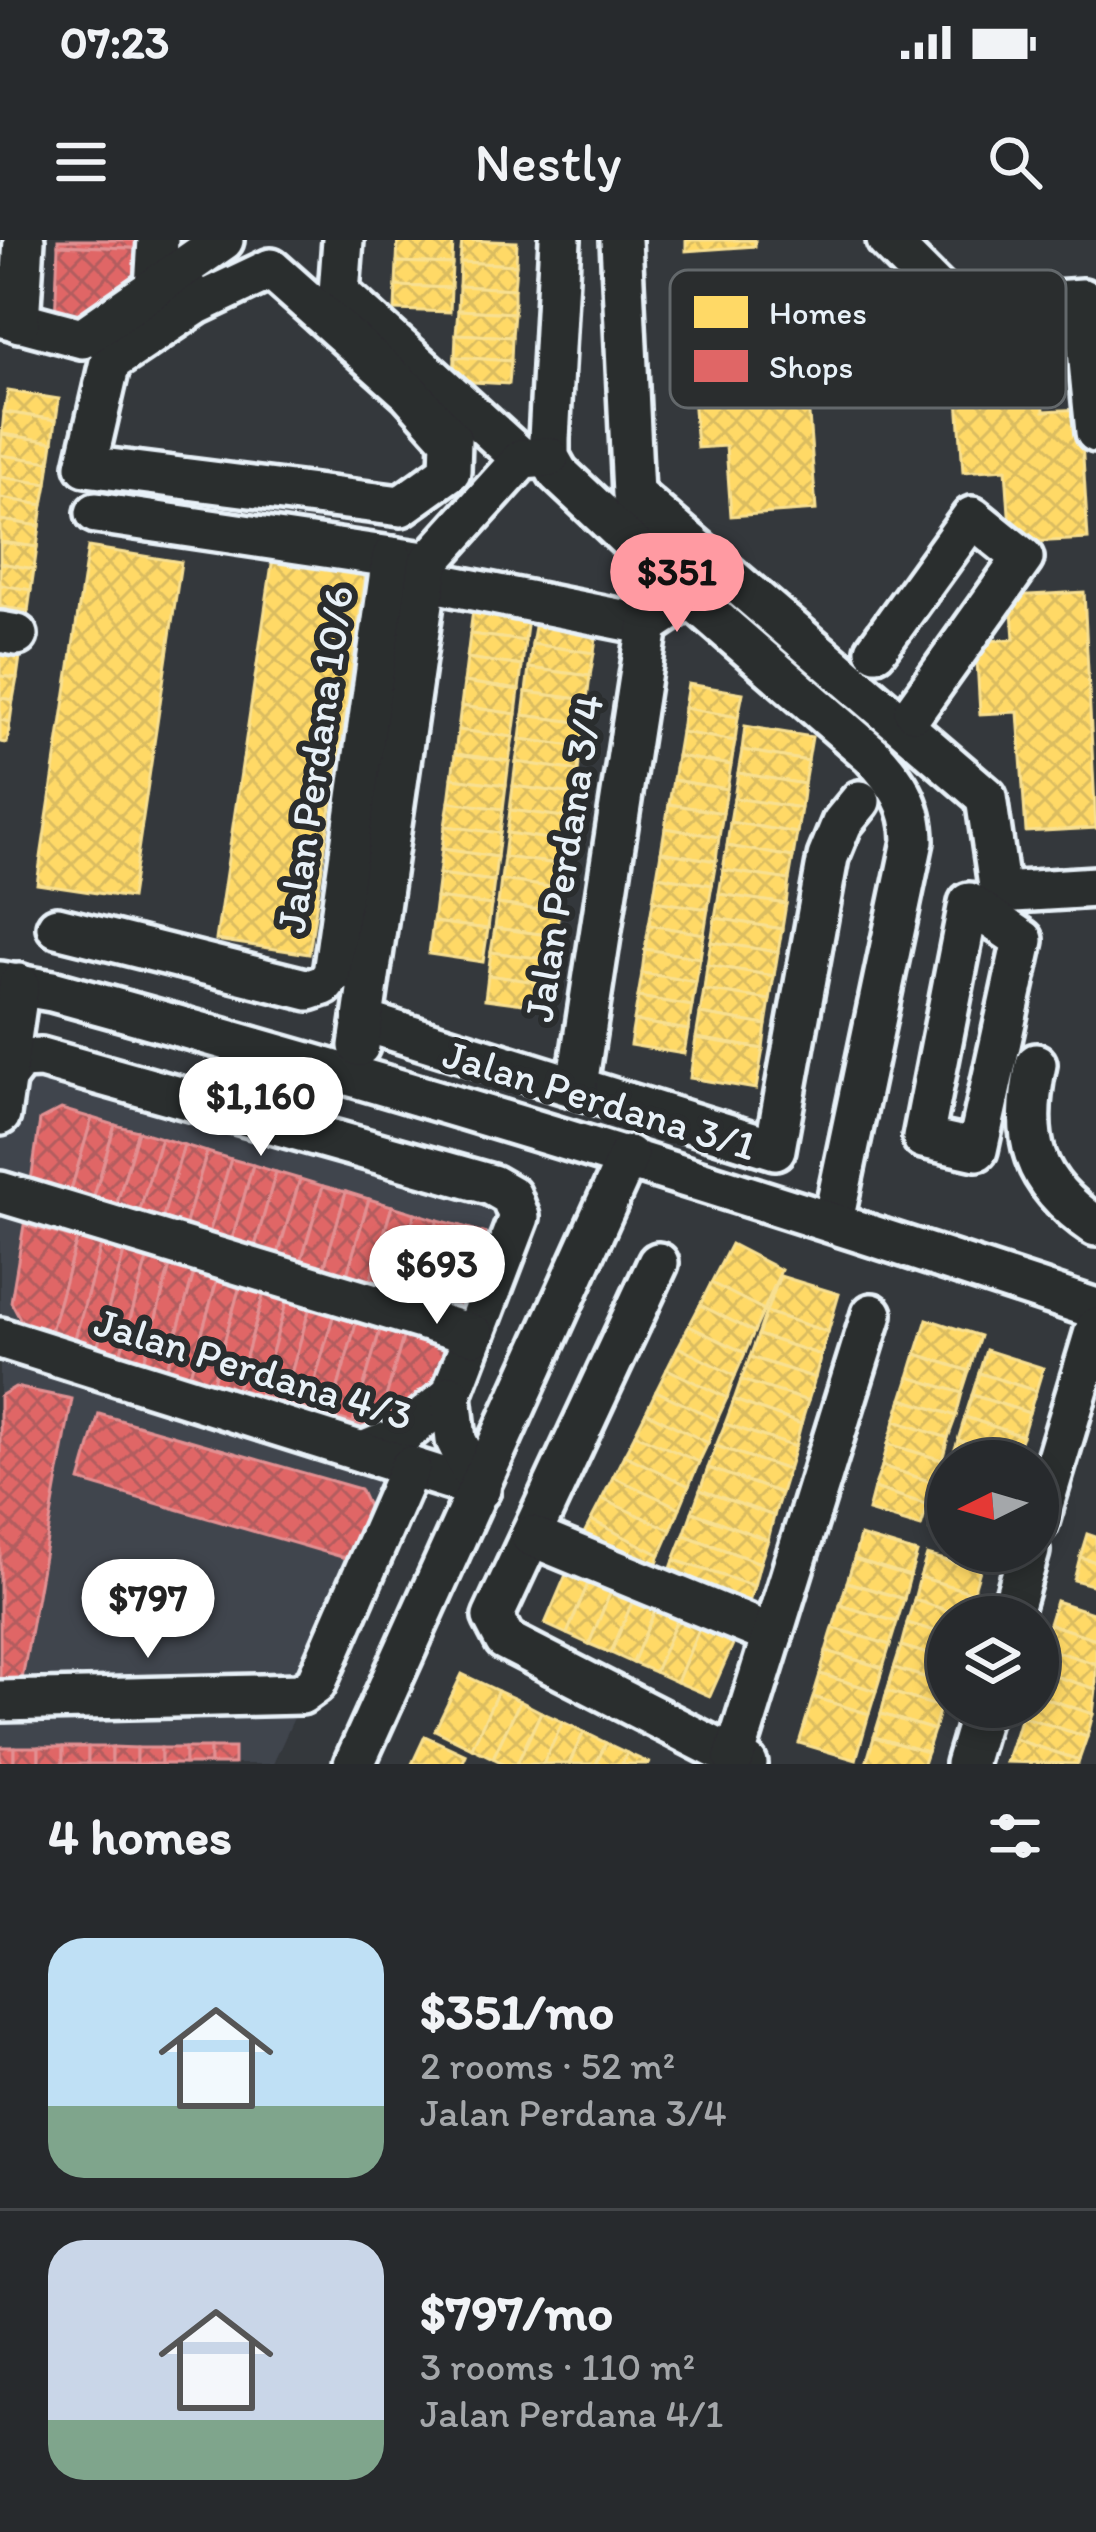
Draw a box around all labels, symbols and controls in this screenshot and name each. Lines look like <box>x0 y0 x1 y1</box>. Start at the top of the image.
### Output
text: 07:23 <box>60 15 169 69</box>
icon: menu <box>48 129 114 195</box>
icon: search <box>982 129 1048 195</box>
text: Nestly <box>474 130 622 195</box>
legend <box>670 270 1066 408</box>
text: Homes <box>769 293 867 332</box>
text: Shops <box>769 347 853 386</box>
pin: $351 <box>606 533 748 635</box>
text: $351 <box>637 548 717 595</box>
street label: Jalan Perdana 10/6 <box>265 582 364 936</box>
street label: Jalan Perdana 3/4 <box>512 691 615 1025</box>
street label: Jalan Perdana 3/1 <box>437 1028 762 1171</box>
pin: $1,160 <box>163 1057 359 1159</box>
text: $1,160 <box>206 1072 316 1119</box>
pin: $693 <box>366 1225 508 1327</box>
text: $693 <box>396 1240 478 1287</box>
street label: Jalan Perdana 4/3 <box>89 1296 419 1441</box>
north arrow <box>927 1440 1059 1572</box>
map controls <box>927 1440 1059 1728</box>
pin: $797 <box>77 1559 219 1661</box>
text: $797 <box>109 1574 187 1621</box>
button: layers <box>927 1596 1059 1728</box>
icon: filters <box>982 1803 1048 1869</box>
text: 4 homes <box>48 1806 232 1867</box>
text: $351/mo <box>420 1981 614 2042</box>
icon: home <box>144 1986 288 2130</box>
text: 2 rooms · 52 m² <box>420 2042 675 2089</box>
text: Jalan Perdana 3/4 <box>420 2089 727 2136</box>
text: $797/mo <box>420 2282 613 2343</box>
icon: home <box>144 2288 288 2432</box>
text: 3 rooms · 110 m² <box>420 2343 695 2390</box>
text: Jalan Perdana 4/1 <box>420 2390 723 2437</box>

